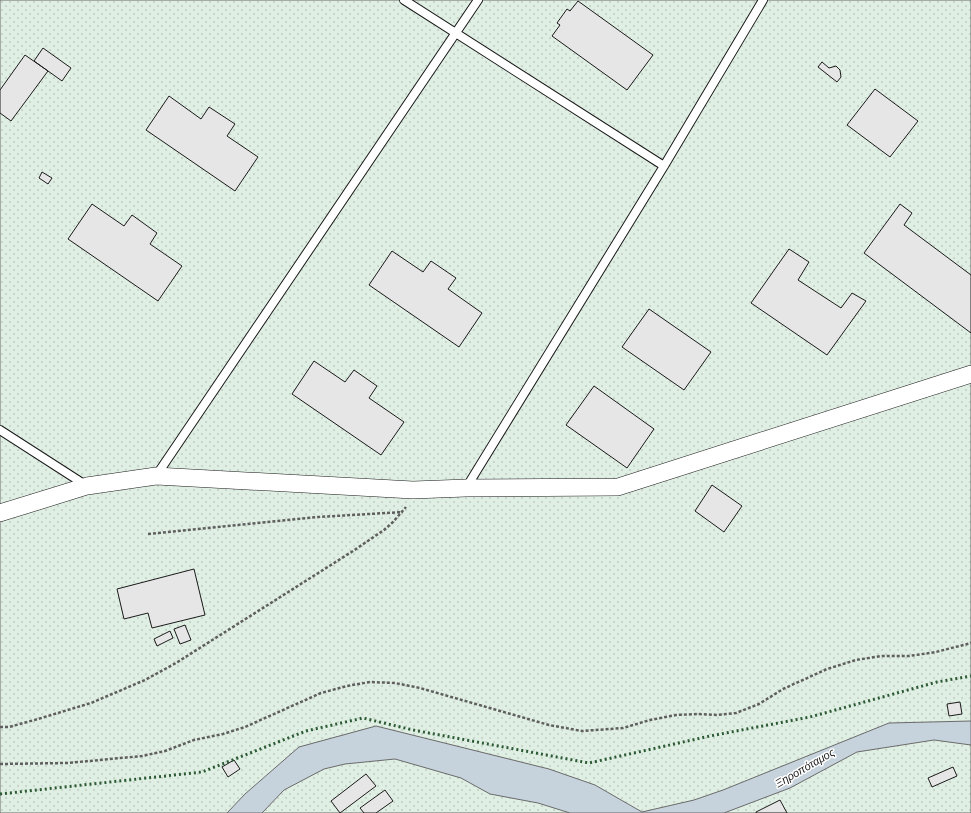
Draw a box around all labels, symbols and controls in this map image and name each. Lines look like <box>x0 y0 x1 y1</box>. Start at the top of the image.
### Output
water label: Ξηροπόταμος <box>772 745 838 791</box>

